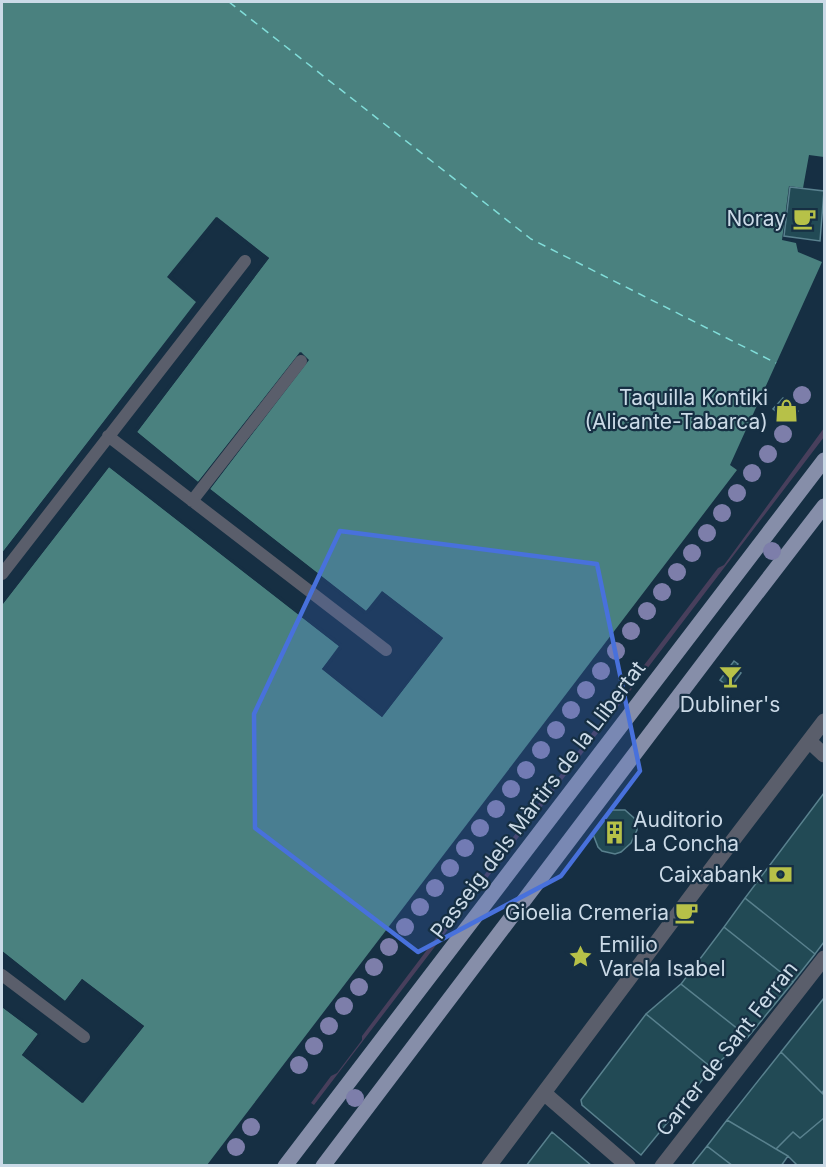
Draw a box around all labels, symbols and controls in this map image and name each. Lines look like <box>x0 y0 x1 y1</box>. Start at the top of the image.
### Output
place label: Noray <box>726 206 786 231</box>
cafe icon: Noray <box>791 206 817 232</box>
place label: Taquilla Kontiki (Alicante-Tabarca) <box>584 385 768 434</box>
shop icon: Taquilla Kontiki (Alicante-Tabarca) <box>773 397 799 423</box>
street label: Passeig dels Màrtirs de la Llibertat <box>425 656 650 944</box>
bar icon: Dubliner's <box>717 664 743 690</box>
place label: Dubliner's <box>680 692 780 717</box>
place label: Auditorio La Concha <box>633 807 739 856</box>
building icon: Auditorio La Concha <box>602 819 628 845</box>
place label: Caixabank <box>659 862 763 887</box>
bank icon: Caixabank <box>768 862 794 888</box>
place label: Gioelia Cremeria <box>505 900 669 925</box>
cafe icon: Gioelia Cremeria <box>674 900 700 926</box>
place label: Emilio Varela Isabel <box>599 932 726 981</box>
place icon: Emilio Varela Isabel <box>568 944 594 970</box>
street label: Carrer de Sant Ferran <box>651 956 803 1141</box>

